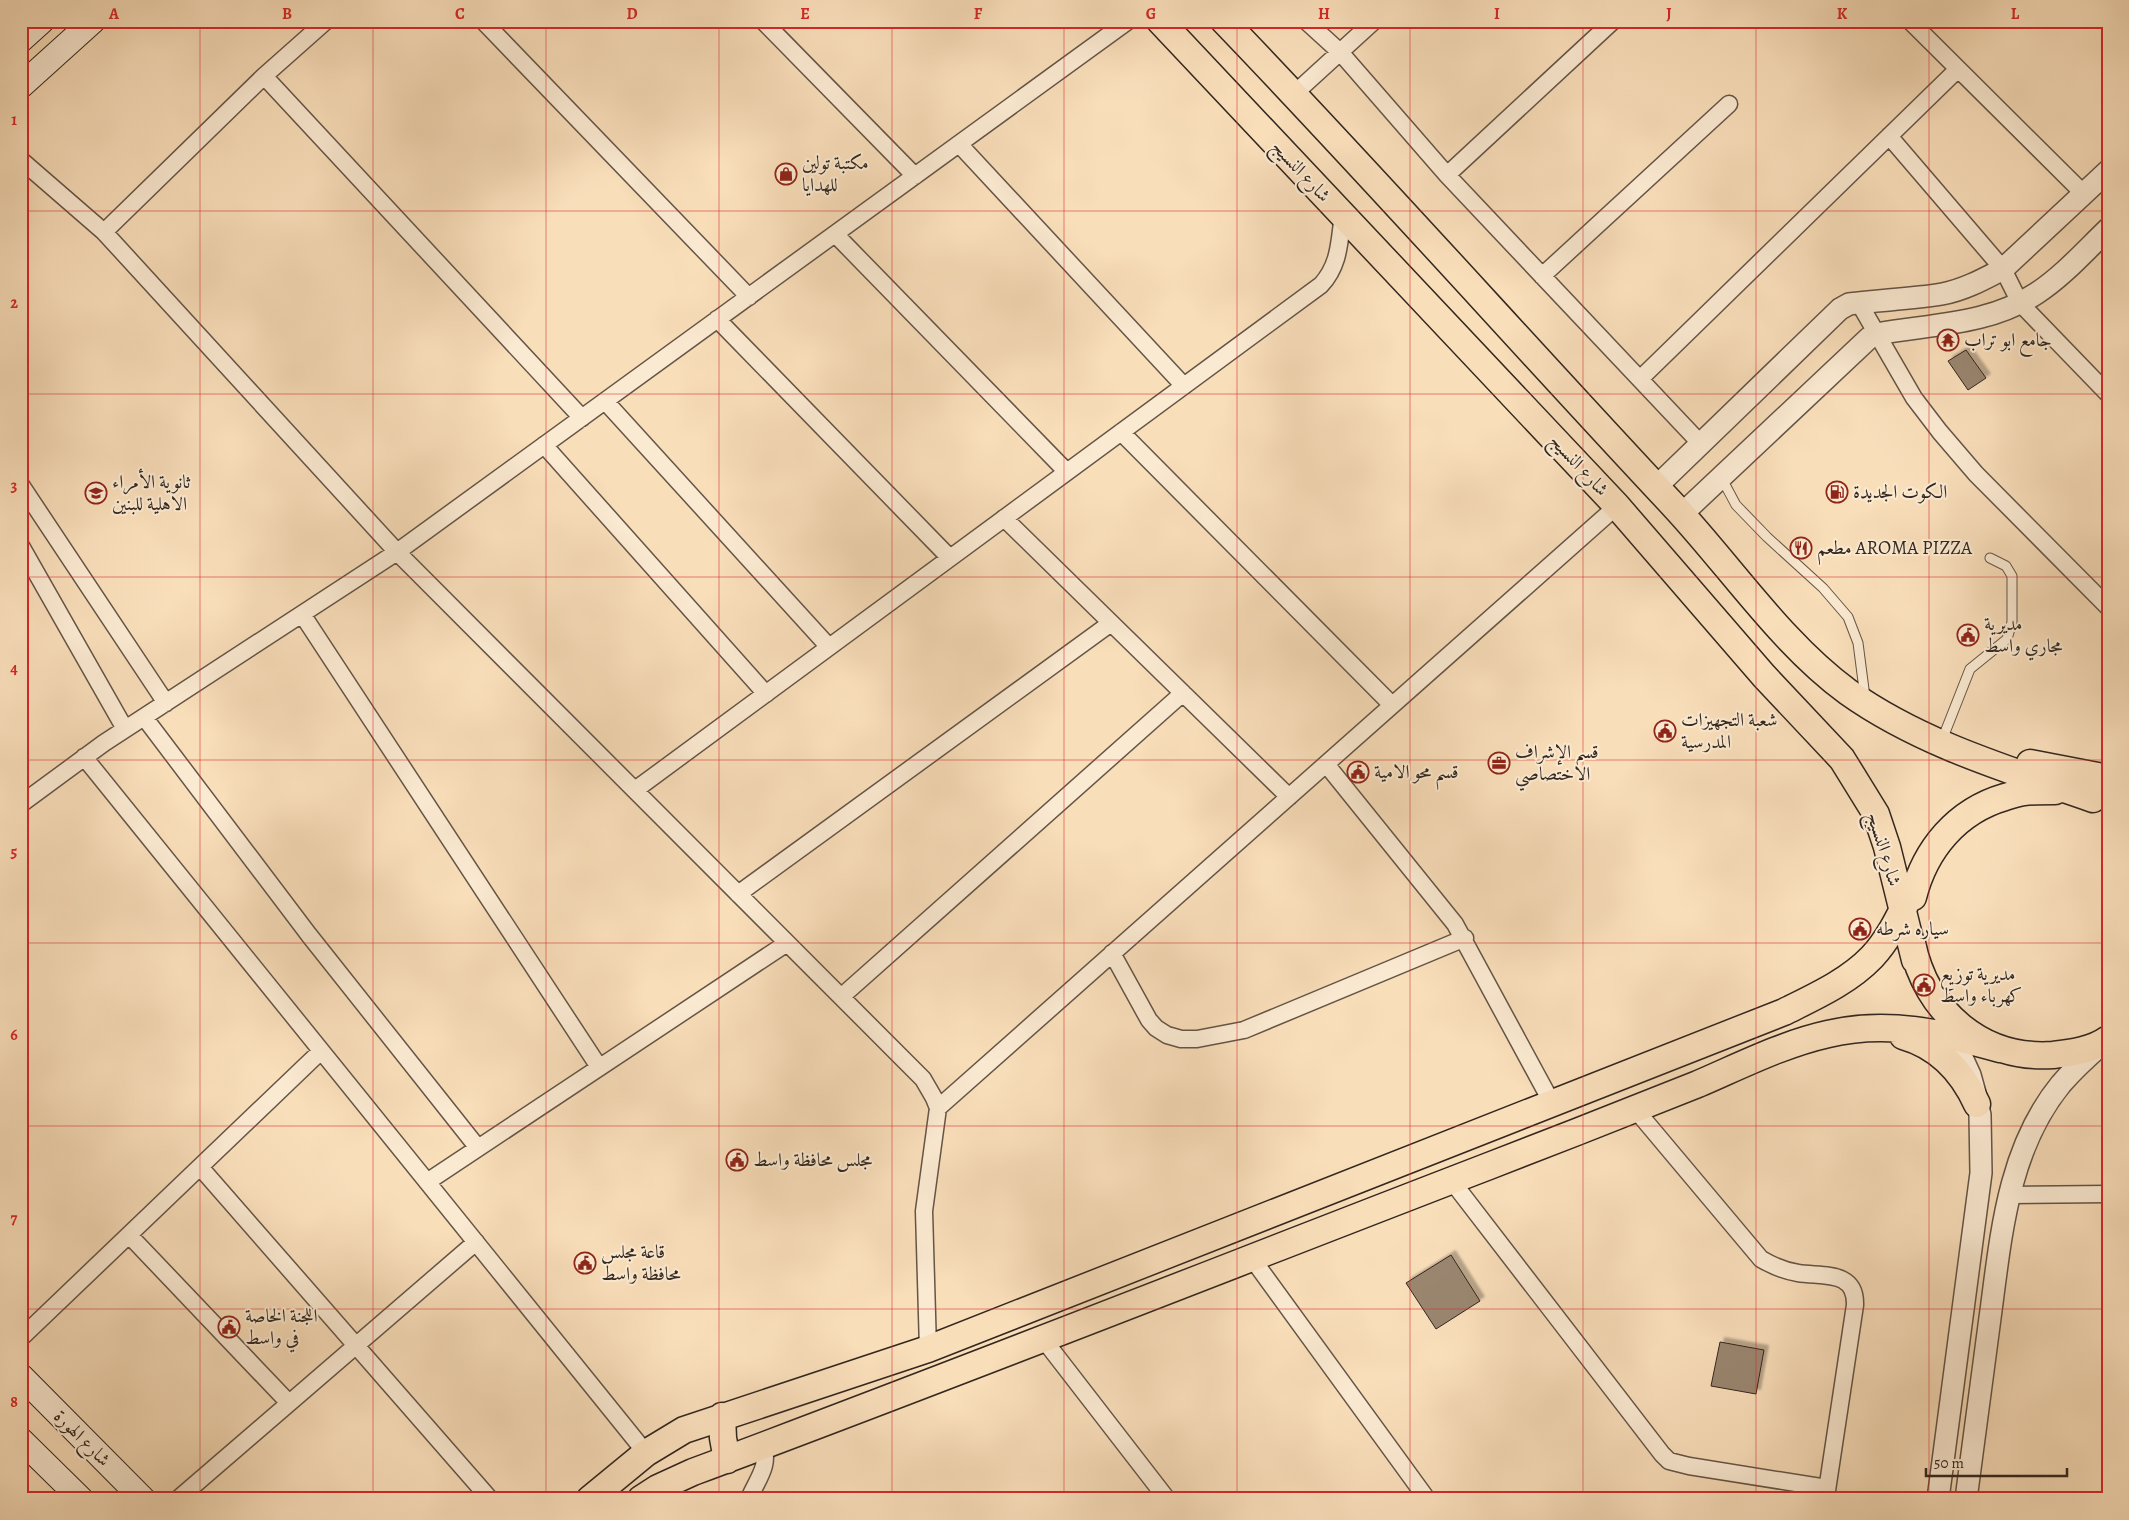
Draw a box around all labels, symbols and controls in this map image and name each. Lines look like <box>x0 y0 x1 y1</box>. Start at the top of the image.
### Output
text: A <box>108 3 120 25</box>
text: B <box>282 3 292 25</box>
text: C <box>455 3 465 25</box>
text: D <box>626 3 638 25</box>
text: E <box>800 3 810 25</box>
text: F <box>974 3 983 25</box>
text: G <box>1146 3 1156 25</box>
text: H <box>1318 3 1330 25</box>
text: I <box>1494 3 1500 25</box>
text: J <box>1666 3 1672 25</box>
text: K <box>1837 3 1848 25</box>
text: L <box>2011 3 2020 25</box>
text: 1 <box>11 109 17 131</box>
street label: شارع النسيج <box>1263 134 1337 211</box>
place label: مكتبة تولين للهدايا <box>802 150 869 198</box>
shop icon: مكتبة تولين للهدايا <box>774 162 798 186</box>
text: 2 <box>10 292 18 314</box>
place label: جامع ابو تراب <box>1964 327 2052 357</box>
temple icon: جامع ابو تراب <box>1936 328 1960 352</box>
street label: شارع النسيج <box>1541 428 1615 505</box>
place label: ثانوية الأمراء الاهلية للبنين <box>112 468 191 517</box>
text: 3 <box>11 475 18 497</box>
place label: الكوت الجديدة <box>1853 479 1948 505</box>
fuel station icon: الكوت الجديدة <box>1825 480 1849 504</box>
school or university icon: ثانوية الأمراء الاهلية للبنين <box>84 481 108 505</box>
place label: مطعم AROMA PIZZA <box>1817 535 1973 566</box>
restaurant icon: مطعم AROMA PIZZA <box>1789 536 1813 560</box>
place label: مديرية مجاري واسط <box>1984 611 2063 661</box>
public building icon: مديرية مجاري واسط <box>1956 623 1980 647</box>
text: 4 <box>10 658 18 680</box>
place label: شعبة التجهيزات المدرسية <box>1681 707 1778 755</box>
public building icon: شعبة التجهيزات المدرسية <box>1653 719 1677 743</box>
place label: قسم الإشراف الاختصاصي <box>1515 739 1599 791</box>
office icon: قسم الإشراف الاختصاصي <box>1487 751 1511 775</box>
place label: قسم محو الامية <box>1374 759 1459 791</box>
public building icon: قسم محو الامية <box>1346 760 1370 784</box>
street label: شارع النسيج <box>1857 809 1908 891</box>
text: 5 <box>11 841 18 863</box>
place label: سياره شرطه <box>1876 916 1949 942</box>
public building icon: سياره شرطه <box>1848 917 1872 941</box>
place label: مديرية توزيع كهرباء واسط <box>1940 961 2022 1009</box>
public building icon: مديرية توزيع كهرباء واسط <box>1912 973 1936 997</box>
text: 6 <box>10 1024 18 1046</box>
place label: مجلس محافظة واسط <box>753 1147 873 1173</box>
public building icon: مجلس محافظة واسط <box>725 1148 749 1172</box>
text: 7 <box>11 1208 18 1230</box>
place label: قاعة مجلس محافظة واسط <box>601 1239 681 1287</box>
public building icon: قاعة مجلس محافظة واسط <box>573 1251 597 1275</box>
place label: اللجنة الخاصة في واسط <box>245 1303 318 1353</box>
public building icon: اللجنة الخاصة في واسط <box>217 1315 241 1339</box>
text: 8 <box>10 1391 18 1413</box>
street label: شارع الهورة <box>46 1404 116 1474</box>
scale bar <box>1926 1445 2068 1477</box>
text: 50 m <box>1934 1453 1964 1473</box>

